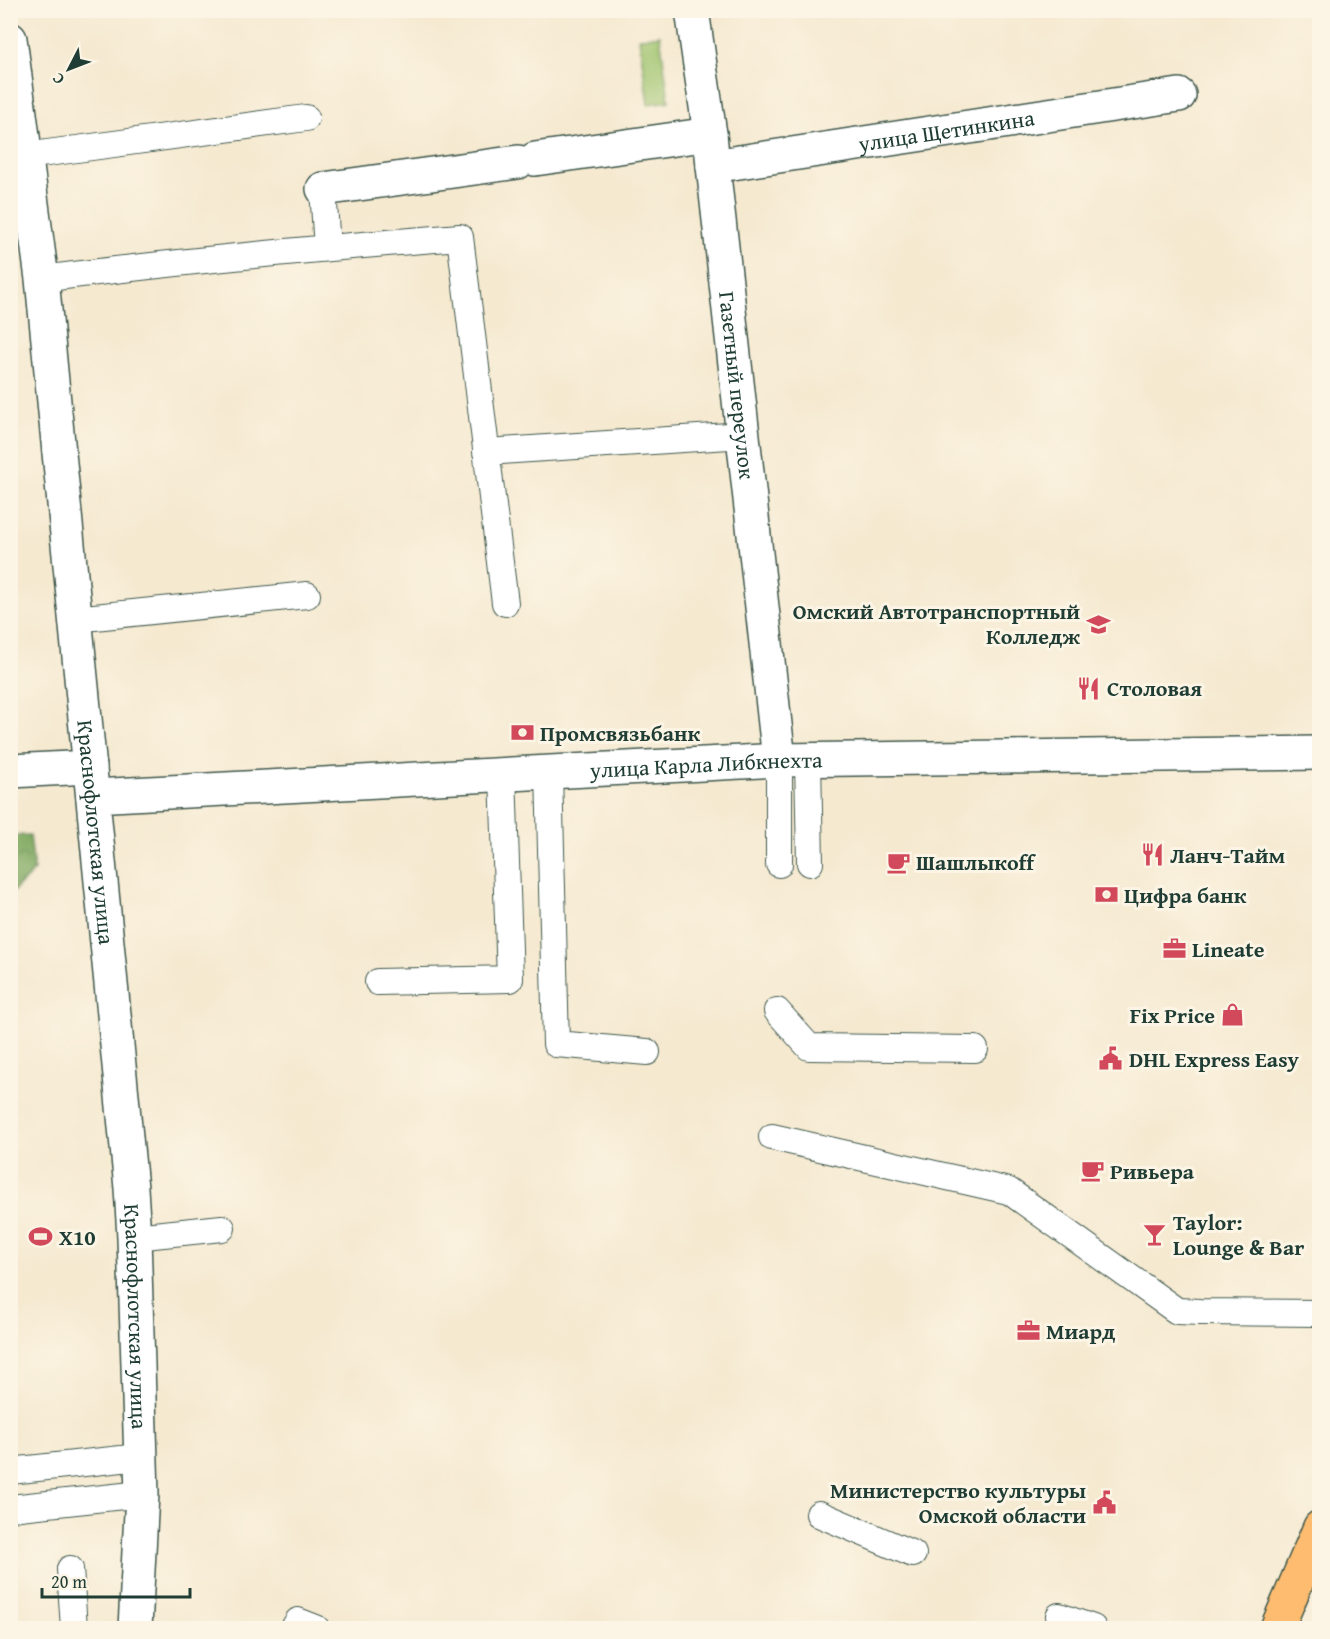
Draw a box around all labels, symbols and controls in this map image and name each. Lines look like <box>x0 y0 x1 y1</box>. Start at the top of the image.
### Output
north arrow <box>39 39 99 99</box>
text: С <box>46 68 70 90</box>
street label: улица Щетинкина <box>855 101 1037 160</box>
street label: Газетный переулок <box>711 290 764 481</box>
place label: Омский Автотранспортный Колледж <box>793 595 1081 652</box>
school or university icon: Омский Автотранспортный Колледж <box>1085 611 1111 637</box>
place label: Столовая <box>1107 672 1202 704</box>
restaurant icon: Столовая <box>1076 675 1102 701</box>
place label: Промсвязьбанк <box>540 717 701 749</box>
street label: Краснофлотская улица <box>69 718 123 947</box>
bank icon: Промсвязьбанк <box>509 720 535 746</box>
street label: улица Карла Либкнехта <box>588 743 823 786</box>
place label: Ланч-Тайм <box>1170 839 1285 871</box>
restaurant icon: Ланч-Тайм <box>1139 842 1165 868</box>
place label: Шашлыкoff <box>916 846 1037 878</box>
cafe icon: Шашлыкoff <box>885 849 911 875</box>
place label: Цифра банк <box>1124 879 1247 911</box>
bank icon: Цифра банк <box>1093 882 1119 908</box>
place label: Lineate <box>1192 933 1265 965</box>
office icon: Lineate <box>1161 936 1187 962</box>
place label: Fix Price <box>1130 999 1215 1031</box>
shop icon: Fix Price <box>1220 1002 1246 1028</box>
place label: DHL Express Easy <box>1129 1043 1300 1075</box>
public building icon: DHL Express Easy <box>1098 1046 1124 1072</box>
place label: Ривьера <box>1110 1155 1195 1187</box>
cafe icon: Ривьера <box>1079 1158 1105 1184</box>
street label: Краснофлотская улица <box>116 1203 156 1430</box>
place label: Taylor: Lounge & Bar <box>1173 1206 1304 1263</box>
place label: Х10 <box>59 1221 96 1253</box>
bar icon: Taylor: Lounge & Bar <box>1142 1222 1168 1248</box>
sports icon: Х10 <box>28 1224 54 1250</box>
place label: Миард <box>1046 1315 1116 1347</box>
office icon: Миард <box>1015 1318 1041 1344</box>
place label: Министерство культуры Омской области <box>830 1474 1086 1531</box>
public building icon: Министерство культуры Омской области <box>1091 1490 1117 1516</box>
scale bar <box>42 1561 190 1599</box>
text: 20 m <box>51 1568 87 1595</box>

